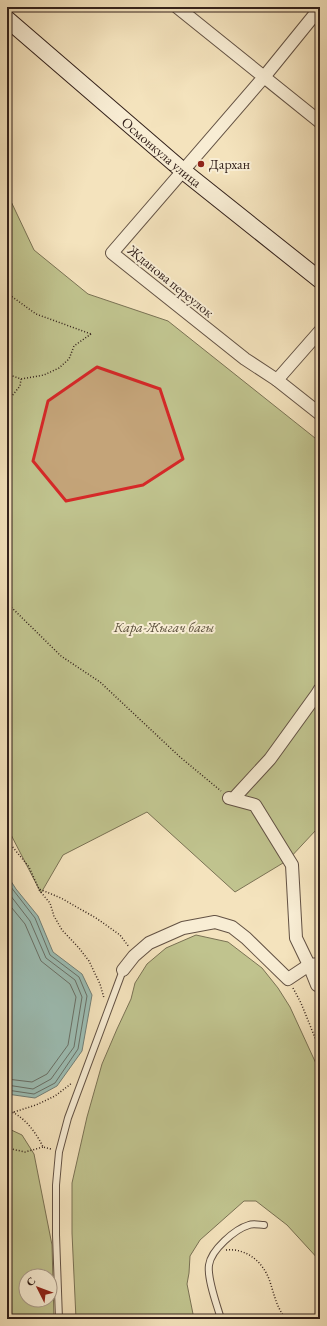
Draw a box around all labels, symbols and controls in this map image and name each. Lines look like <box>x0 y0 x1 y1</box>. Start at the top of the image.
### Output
street label: Осмонкула улица <box>118 113 206 191</box>
place label: Дархан <box>209 155 250 173</box>
marker: Дархан <box>196 159 206 169</box>
street label: Жданова переулок <box>124 240 218 321</box>
park label: Кара-Жыгач багы <box>113 618 215 636</box>
north arrow <box>18 1268 58 1308</box>
text: С <box>23 1274 39 1289</box>

